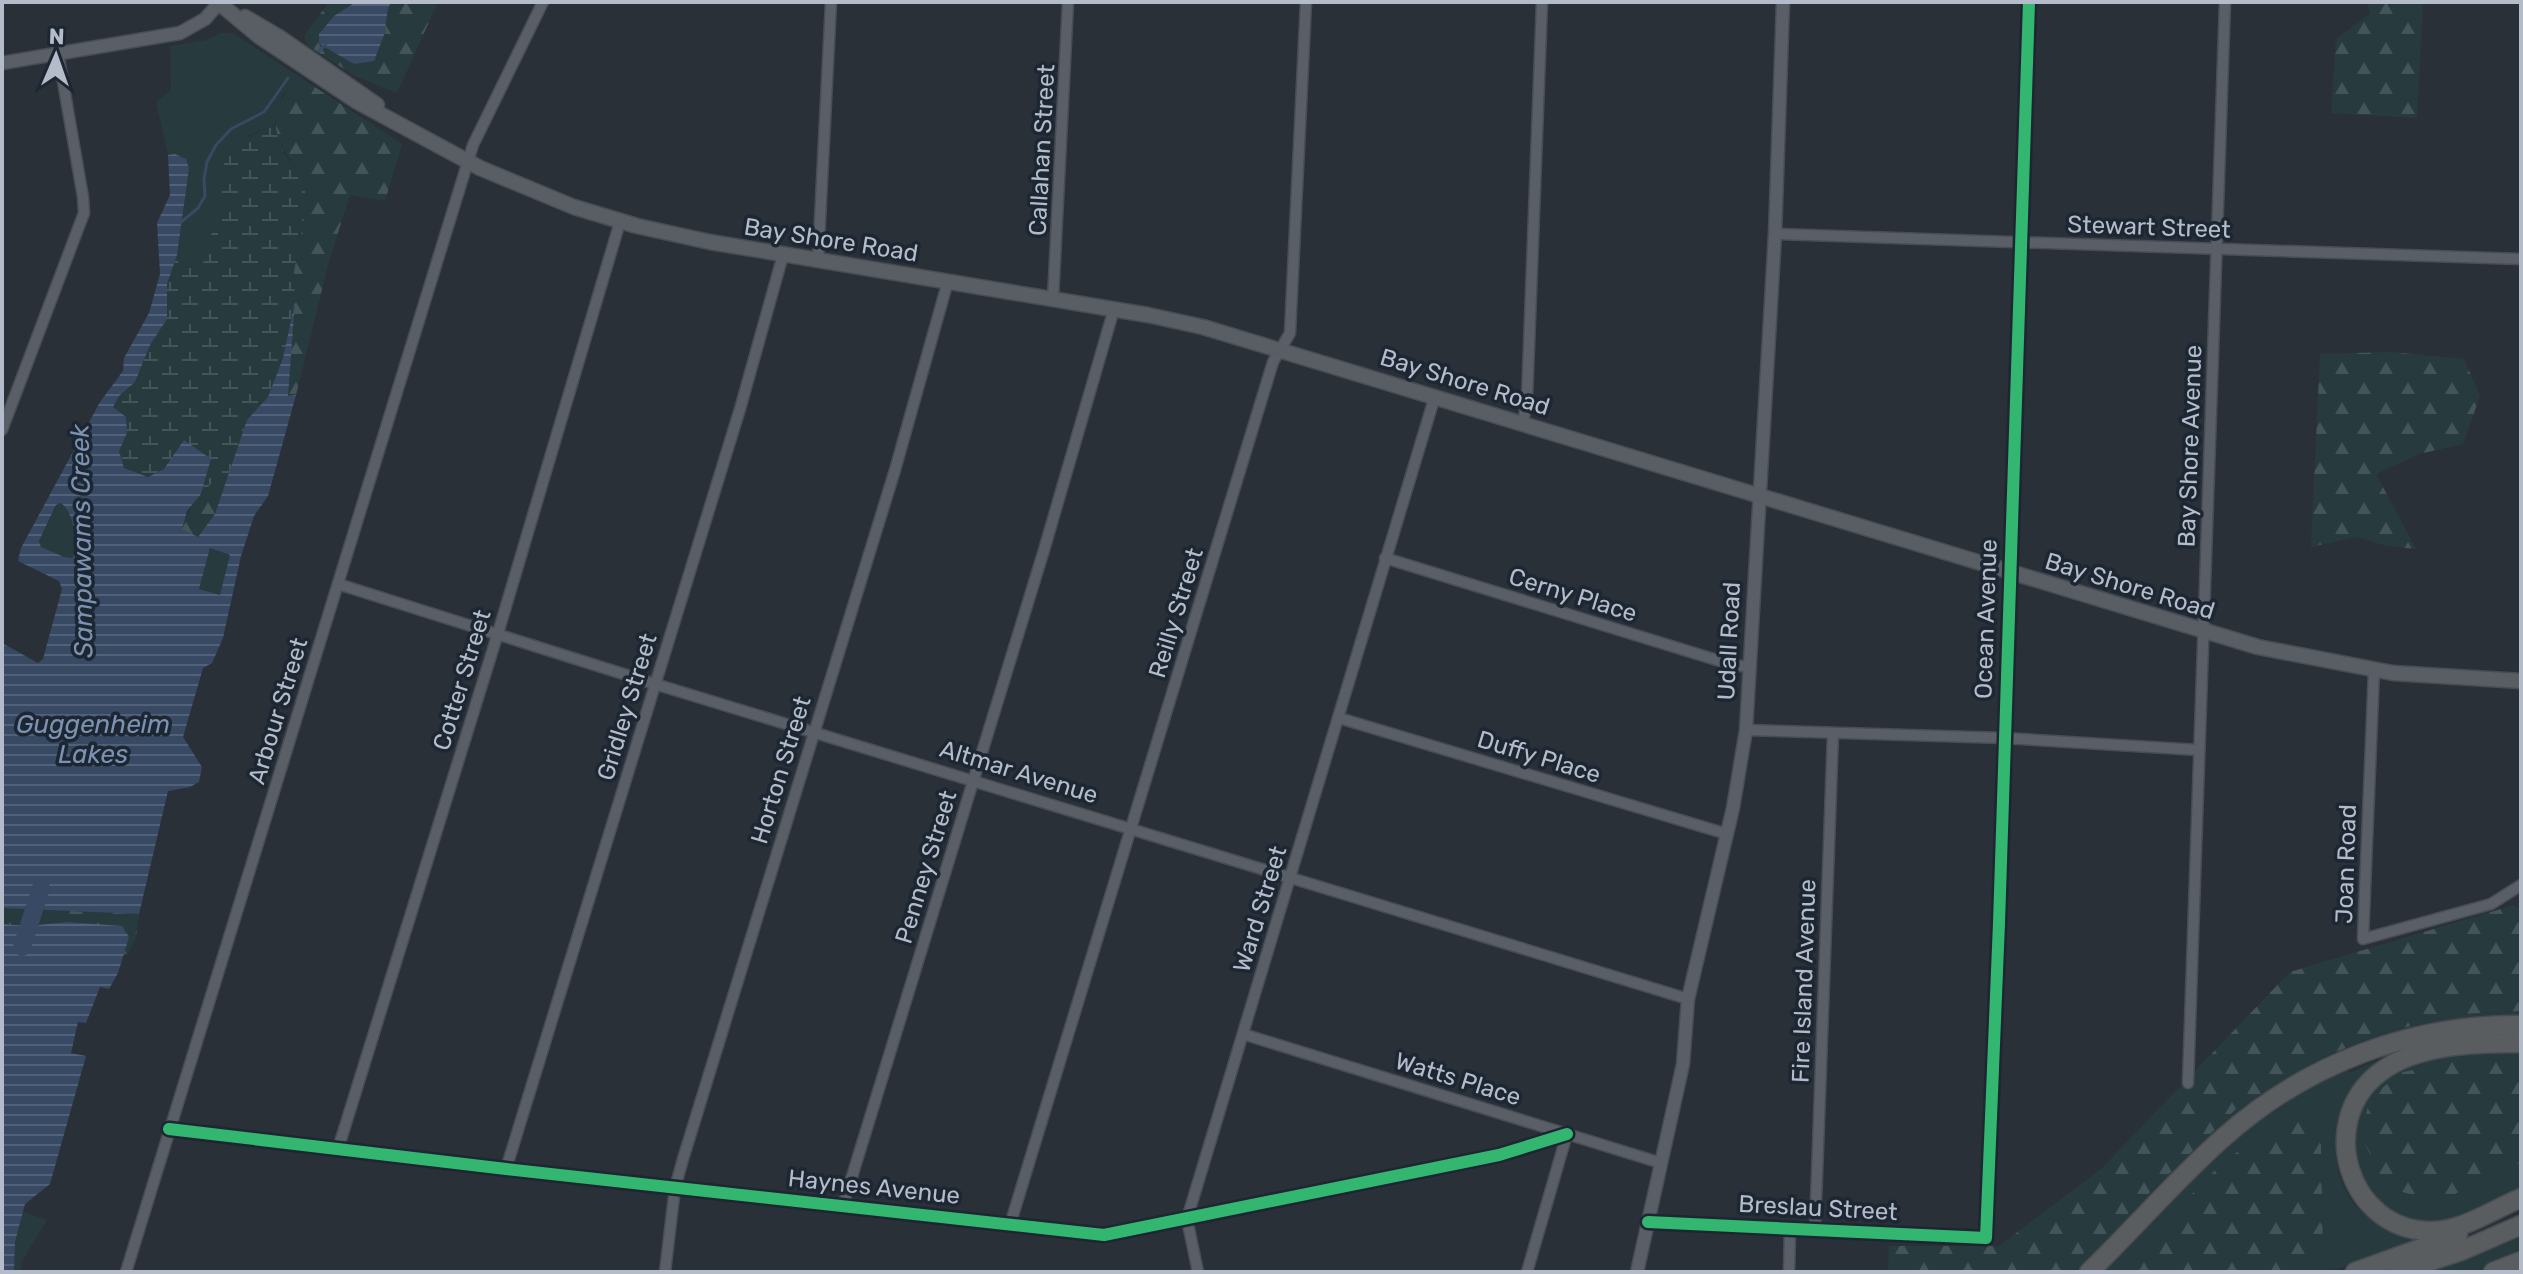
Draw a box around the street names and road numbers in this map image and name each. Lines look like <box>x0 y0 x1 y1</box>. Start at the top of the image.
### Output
street label: Callahan Street <box>1024 63 1060 237</box>
street label: Stewart Street <box>2067 210 2231 244</box>
street label: Bay Shore Road <box>742 212 920 268</box>
street label: Bay Shore Road <box>1377 343 1553 421</box>
street label: Bay Shore Avenue <box>2172 344 2208 548</box>
street label: Ocean Avenue <box>1969 539 2003 699</box>
street label: Reilly Street <box>1143 545 1209 681</box>
street label: Bay Shore Road <box>2042 547 2218 625</box>
street label: Cerny Place <box>1506 562 1640 628</box>
street label: Udall Road <box>1712 581 1746 701</box>
street label: Cotter Street <box>427 606 497 754</box>
street label: Gridley Street <box>591 630 663 784</box>
street label: Arbour Street <box>242 634 314 788</box>
street label: Horton Street <box>745 693 817 847</box>
street label: Duffy Place <box>1474 725 1604 789</box>
street label: Altmar Avenue <box>937 735 1101 809</box>
street label: Penney Street <box>889 787 963 947</box>
street label: Joan Road <box>2330 804 2362 924</box>
street label: Ward Street <box>1228 843 1292 975</box>
street label: Fire Island Avenue <box>1786 879 1822 1083</box>
street label: Watts Place <box>1392 1047 1524 1111</box>
street label: Haynes Avenue <box>787 1164 961 1210</box>
street label: Breslau Street <box>1738 1190 1898 1226</box>

